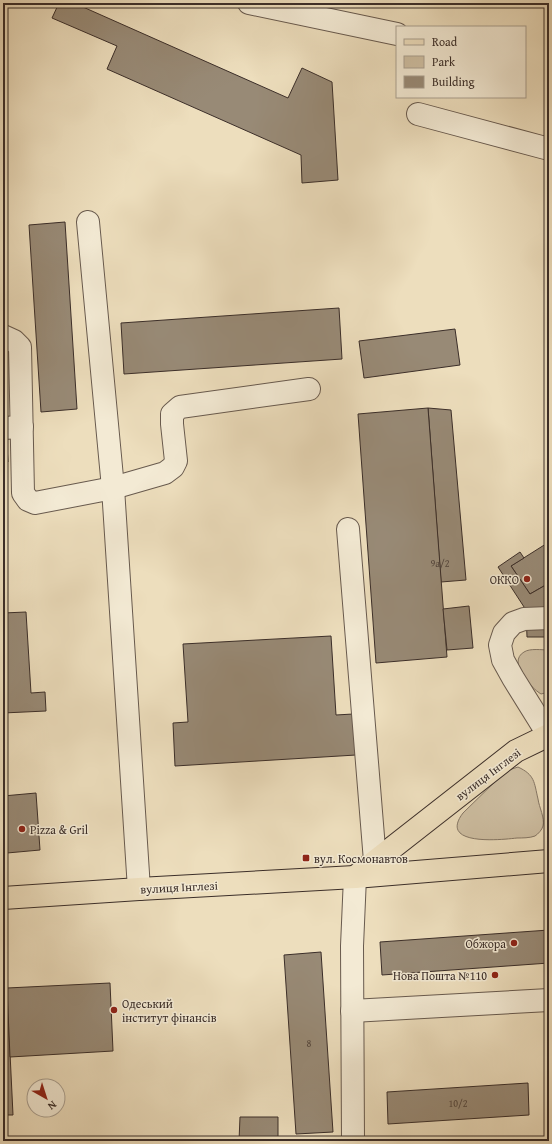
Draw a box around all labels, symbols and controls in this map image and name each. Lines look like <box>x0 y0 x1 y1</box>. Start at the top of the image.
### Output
legend <box>396 26 526 98</box>
text: Road <box>432 33 458 50</box>
text: Park <box>432 53 456 70</box>
text: Building <box>432 73 475 90</box>
house number: 9а/2 <box>430 556 450 571</box>
place label: ОККО <box>490 571 519 588</box>
marker: ОККО <box>522 574 532 584</box>
street label: вулиця Інглезі <box>452 743 525 804</box>
place label: Pizza & Gril <box>30 821 89 838</box>
marker: Pizza & Gril <box>17 824 27 834</box>
place label: вул. Космонавтов <box>314 850 408 867</box>
marker: вул. Космонавтов <box>301 853 311 863</box>
street label: вулиця Інглезі <box>140 876 219 898</box>
place label: Обжора <box>465 935 506 952</box>
marker: Обжора <box>509 938 519 948</box>
place label: Нова Пошта №110 <box>393 967 487 984</box>
marker: Нова Пошта №110 <box>490 970 500 980</box>
place label: Одеський інститут фінансів <box>122 995 217 1026</box>
marker: Одеський інститут фінансів <box>109 1005 119 1015</box>
house number: 8 <box>307 1036 312 1051</box>
north arrow <box>26 1078 66 1118</box>
house number: 10/2 <box>448 1096 468 1111</box>
text: N <box>44 1097 60 1115</box>

